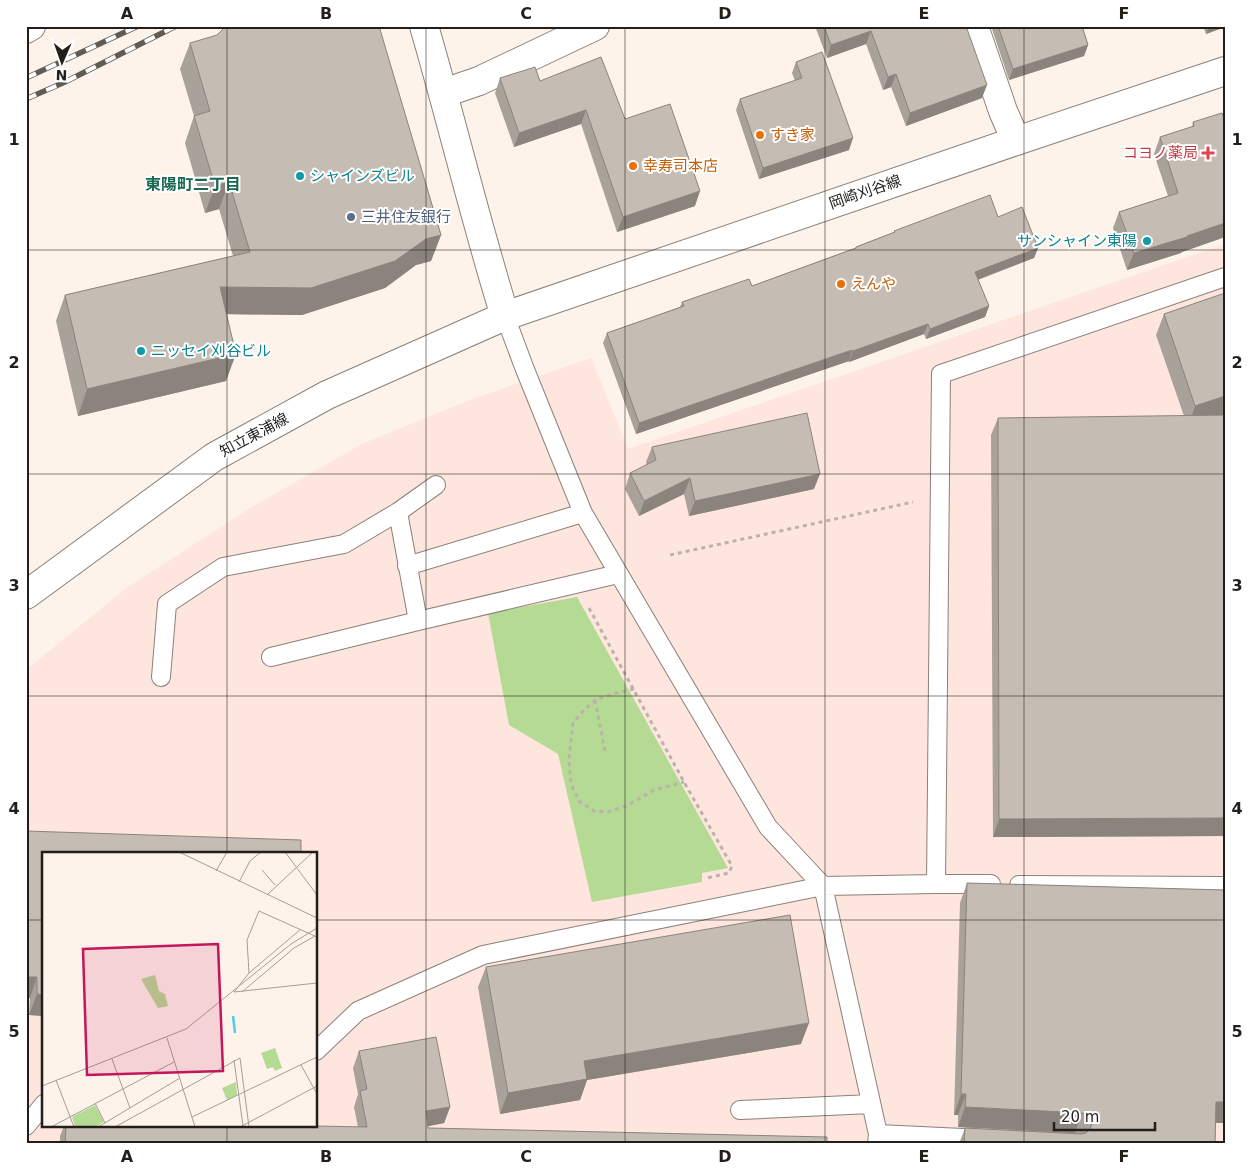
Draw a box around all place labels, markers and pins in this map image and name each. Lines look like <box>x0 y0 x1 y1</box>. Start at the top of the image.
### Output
place label: すき家 <box>770 126 815 144</box>
marker: すき家 <box>754 129 766 141</box>
place label: コヨノ薬局 <box>1123 144 1198 162</box>
marker: コヨノ薬局 <box>1202 147 1214 159</box>
place label: 幸寿司本店 <box>643 157 718 175</box>
marker: 幸寿司本店 <box>627 160 639 172</box>
place label: シャインズビル <box>310 167 415 185</box>
marker: シャインズビル <box>294 170 306 182</box>
place label: 三井住友銀行 <box>361 208 451 226</box>
marker: 三井住友銀行 <box>345 211 357 223</box>
place label: サンシャイン東陽 <box>1017 232 1137 250</box>
marker: サンシャイン東陽 <box>1141 235 1153 247</box>
place label: えんや <box>851 275 896 293</box>
marker: えんや <box>835 278 847 290</box>
place label: ニッセイ刈谷ビル <box>151 342 271 360</box>
marker: ニッセイ刈谷ビル <box>135 345 147 357</box>

